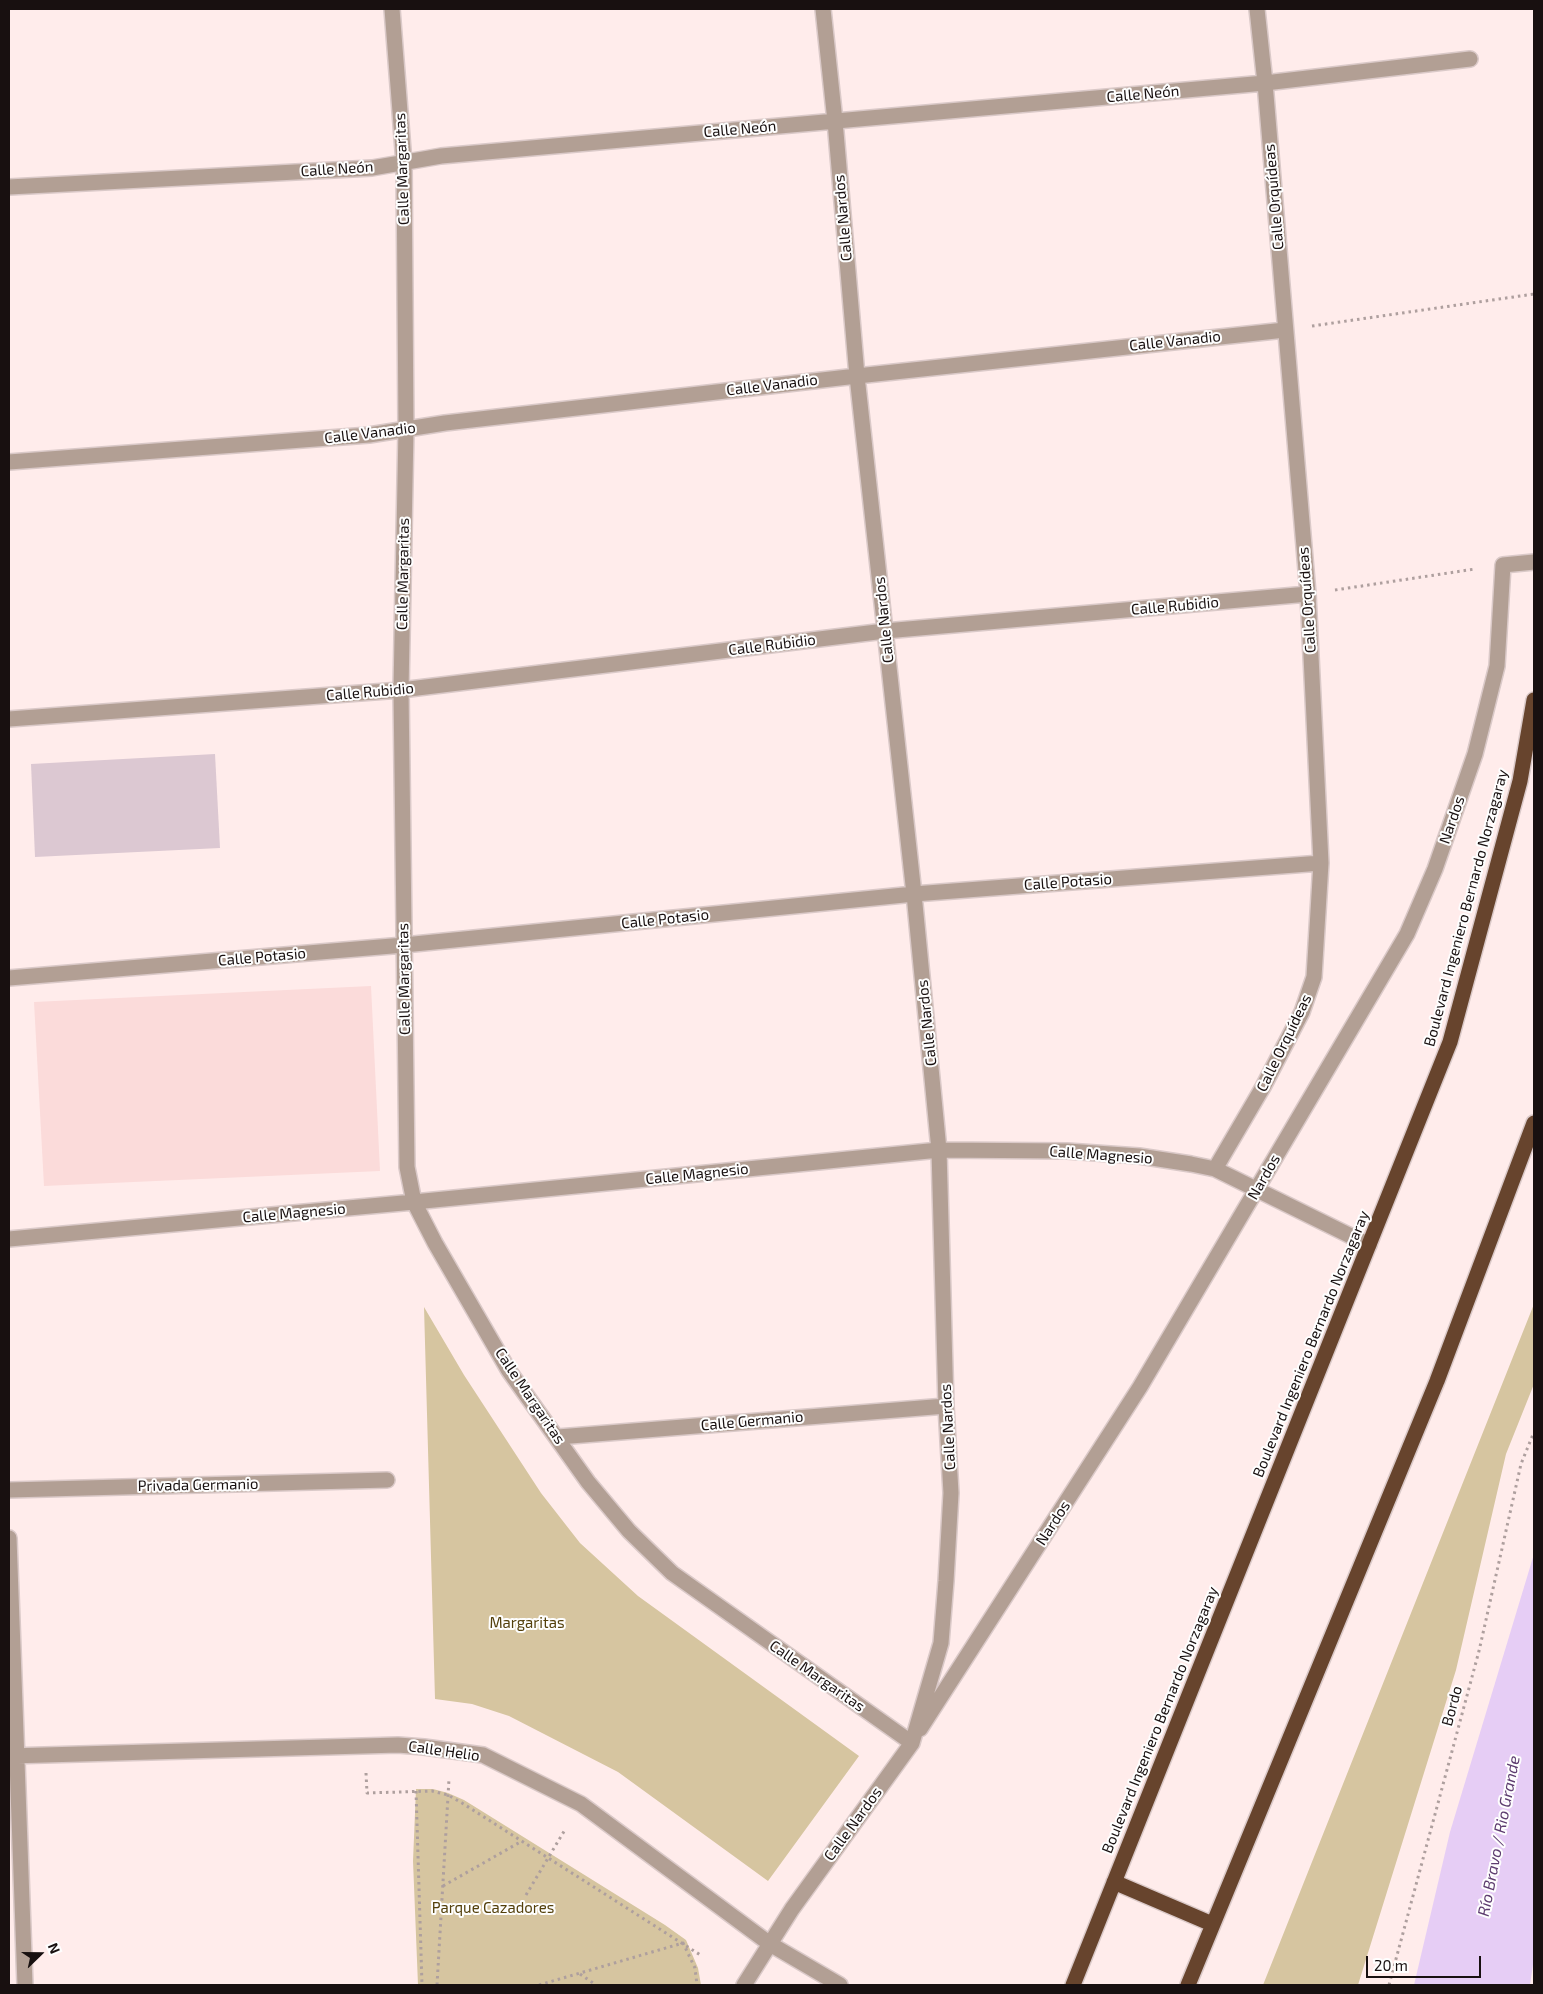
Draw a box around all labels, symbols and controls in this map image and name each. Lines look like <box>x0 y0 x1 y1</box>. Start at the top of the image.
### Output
street label: Calle Neón <box>1106 82 1180 106</box>
street label: Calle Margaritas <box>391 113 413 225</box>
street label: Calle Neón <box>703 117 777 141</box>
street label: Calle Orquídeas <box>1260 143 1288 251</box>
street label: Calle Neón <box>300 157 374 181</box>
street label: Calle Nardos <box>830 174 856 262</box>
street label: Calle Vanadio <box>1128 327 1222 355</box>
street label: Calle Vanadio <box>725 370 819 400</box>
street label: Calle Vanadio <box>323 418 417 448</box>
street label: Calle Margaritas <box>393 518 413 630</box>
street label: Calle Orquídeas <box>1294 546 1320 654</box>
street label: Calle Nardos <box>871 576 897 664</box>
street label: Calle Rubidio <box>1130 593 1220 619</box>
street label: Calle Rubidio <box>727 631 817 659</box>
street label: Calle Rubidio <box>325 679 415 705</box>
street label: Boulevard Ingeniero Bernardo Norzagaray <box>1420 767 1512 1049</box>
street label: Nardos <box>1435 794 1469 846</box>
street label: Calle Potasio <box>1023 870 1113 894</box>
street label: Calle Potasio <box>620 905 710 933</box>
street label: Calle Margaritas <box>394 923 414 1035</box>
street label: Calle Potasio <box>217 944 307 970</box>
street label: Calle Nardos <box>914 979 940 1067</box>
street label: Calle Orquídeas <box>1253 991 1315 1095</box>
street label: Calle Magnesio <box>1049 1142 1153 1168</box>
street label: Nardos <box>1244 1151 1284 1203</box>
street label: Calle Magnesio <box>645 1160 749 1188</box>
street label: Calle Magnesio <box>242 1200 346 1226</box>
street label: Boulevard Ingeniero Bernardo Norzagaray <box>1249 1208 1373 1480</box>
street label: Calle Margaritas <box>491 1344 569 1448</box>
street label: Calle Nardos <box>937 1383 959 1471</box>
street label: Calle Germanio <box>700 1408 804 1434</box>
street label: Privada Germanio <box>138 1475 258 1495</box>
street label: Nardos <box>1032 1497 1074 1549</box>
street label: Boulevard Ingeniero Bernardo Norzagaray <box>1098 1584 1222 1856</box>
park label: Margaritas <box>489 1614 565 1632</box>
street label: Calle Margaritas <box>766 1636 868 1716</box>
street label: Bordo <box>1438 1684 1466 1728</box>
street label: Calle Helio <box>407 1737 481 1765</box>
water label: Río Bravo / Rio Grande <box>1474 1754 1524 1918</box>
street label: Calle Nardos <box>820 1784 886 1864</box>
park label: Parque Cazadores <box>432 1899 554 1917</box>
north arrow <box>15 1929 65 1979</box>
text: N <box>45 1940 64 1956</box>
scale bar <box>1368 1946 1483 1978</box>
text: 20 m <box>1374 1956 1408 1974</box>

